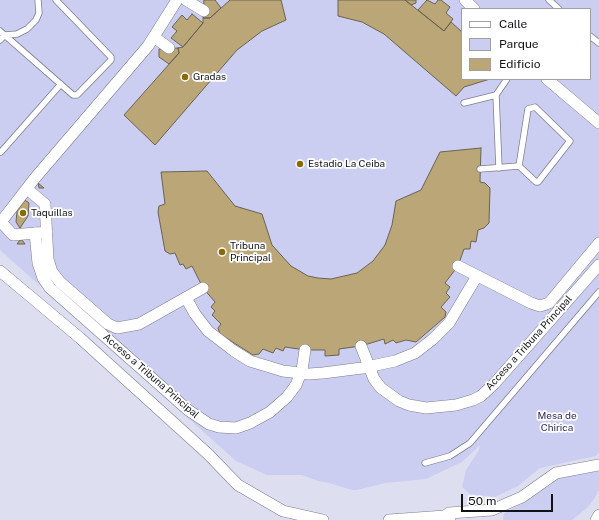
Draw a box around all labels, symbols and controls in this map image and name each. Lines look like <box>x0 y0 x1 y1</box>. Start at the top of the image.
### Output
legend <box>461 8 591 80</box>
text: Calle <box>499 17 527 31</box>
text: Parque <box>499 37 539 51</box>
text: Edificio <box>499 57 541 71</box>
place label: Gradas <box>193 71 226 83</box>
marker: Gradas <box>180 72 190 82</box>
place label: Estadio La Ceiba <box>308 158 385 170</box>
marker: Estadio La Ceiba <box>295 159 305 169</box>
place label: Taquillas <box>31 207 73 219</box>
marker: Taquillas <box>18 208 28 218</box>
place label: Tribuna Principal <box>230 240 271 264</box>
marker: Tribuna Principal <box>217 247 227 257</box>
street label: Acceso a Tribuna Principal <box>483 293 575 393</box>
street label: Acceso a Tribuna Principal <box>101 331 201 421</box>
park label: Mesa de Chirica <box>537 410 577 434</box>
scale bar <box>463 486 555 512</box>
text: 50 m <box>468 494 496 508</box>

